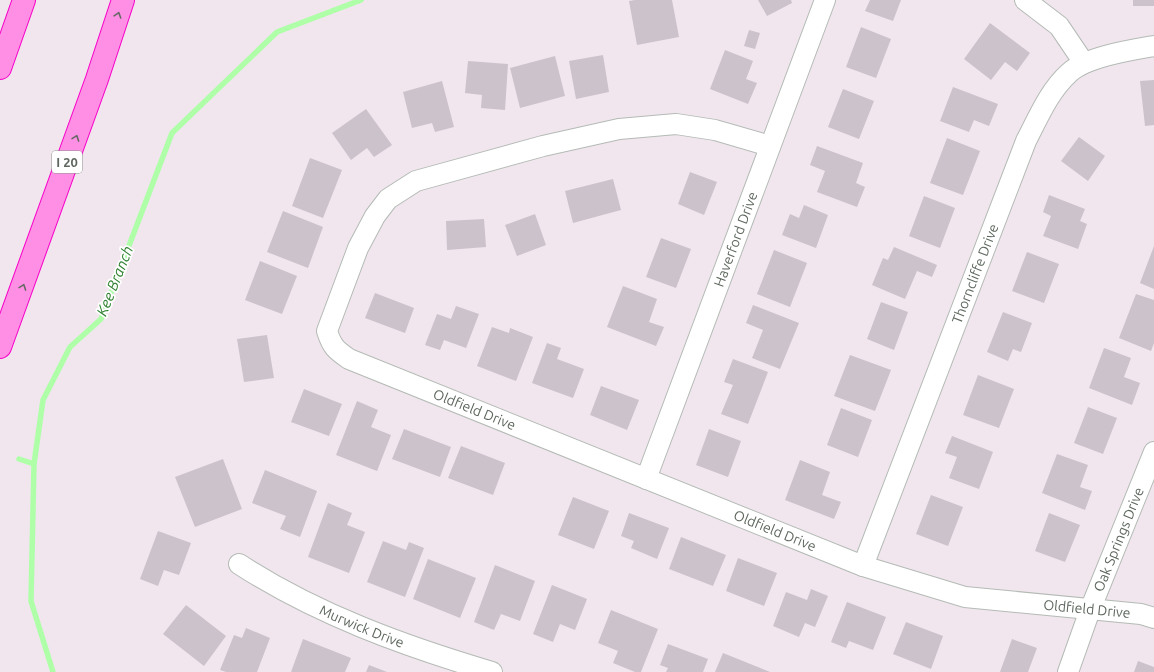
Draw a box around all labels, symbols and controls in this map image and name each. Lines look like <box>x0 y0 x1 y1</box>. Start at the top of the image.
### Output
one-way arrow <box>113 11 122 18</box>
one-way arrow <box>71 134 79 141</box>
road number: I 20 <box>52 151 82 173</box>
street label: Haverford Drive <box>711 189 761 289</box>
street label: Thorncliffe Drive <box>949 222 1001 326</box>
water label: Kee Branch <box>93 243 136 318</box>
one-way arrow <box>18 283 26 290</box>
street label: Oldfield Drive <box>431 386 518 433</box>
street label: Oak Springs Drive <box>1090 485 1147 594</box>
street label: Oldfield Drive <box>731 507 819 554</box>
street label: Oldfield Drive <box>1043 597 1131 621</box>
street label: Murwick Drive <box>317 602 406 651</box>

